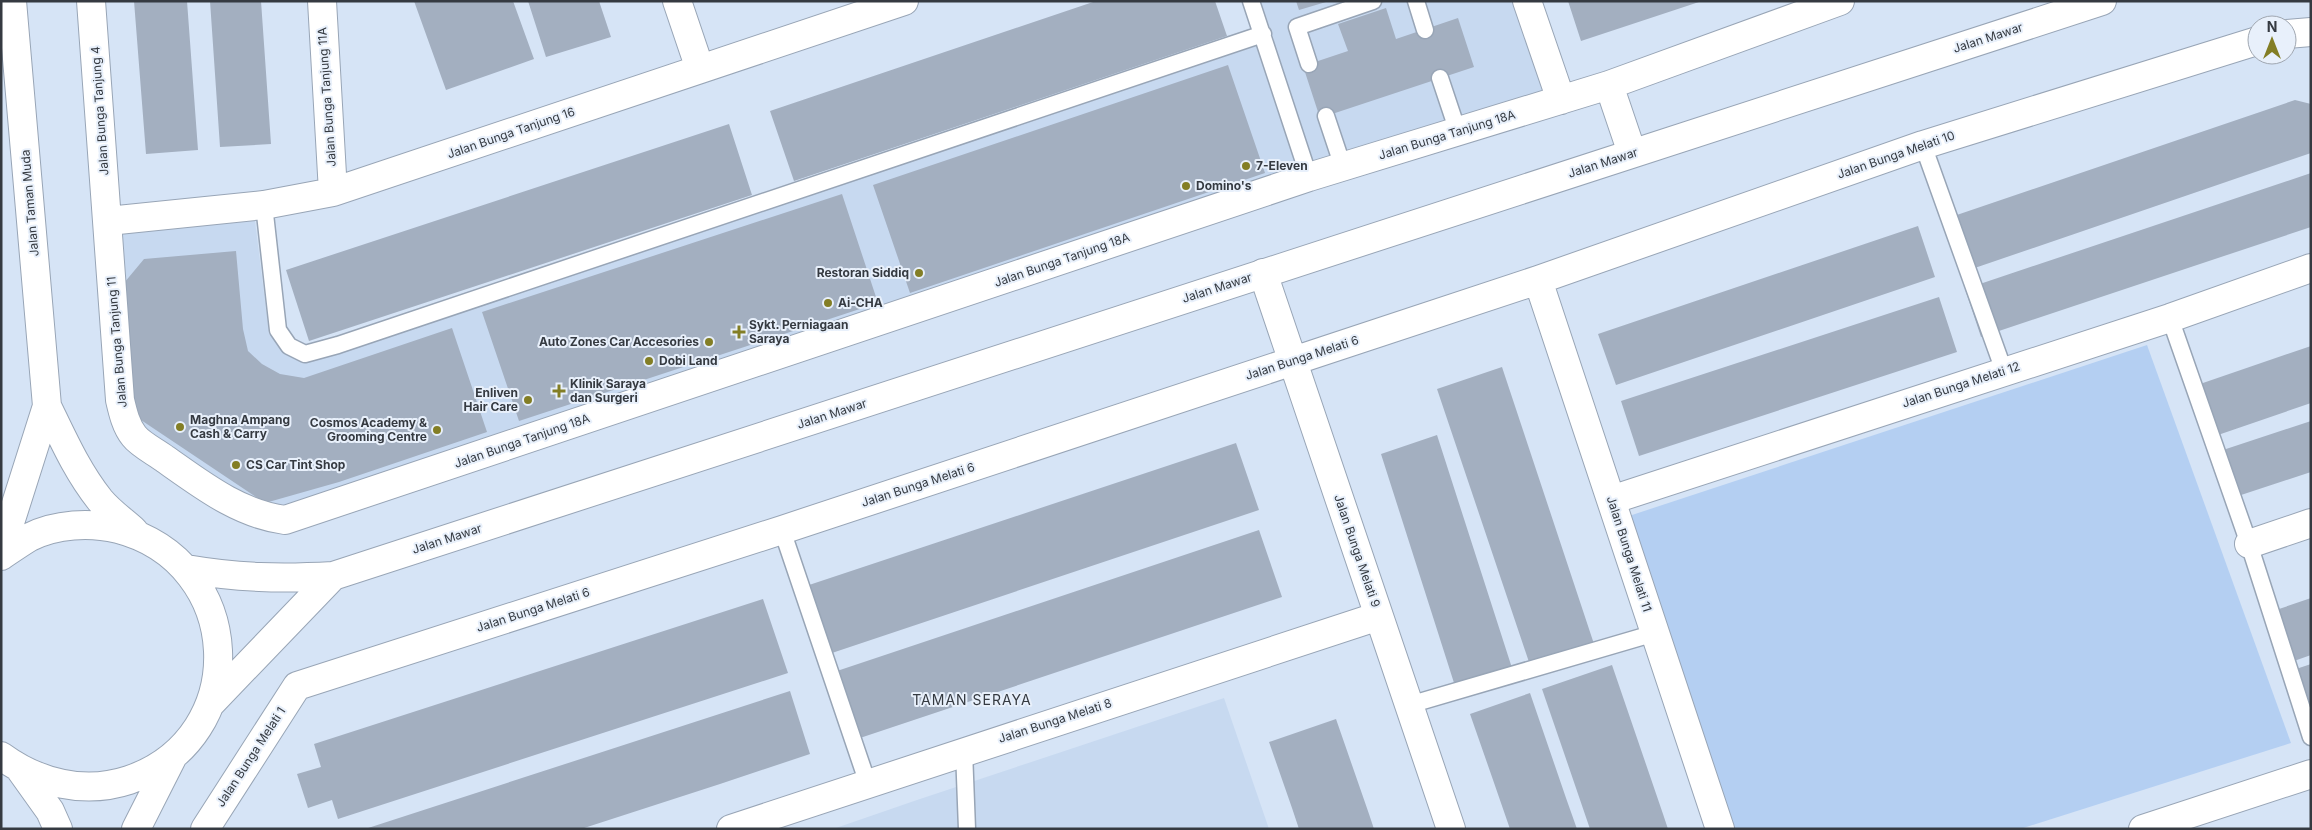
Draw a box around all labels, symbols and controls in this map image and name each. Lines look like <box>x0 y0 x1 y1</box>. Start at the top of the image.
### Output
north arrow <box>2247 15 2297 65</box>
text: N <box>2267 18 2277 35</box>
street label: Jalan Mawar <box>1951 19 2025 56</box>
street label: Jalan Bunga Tanjung 11A <box>314 27 339 167</box>
street label: Jalan Bunga Tanjung 4 <box>87 46 111 176</box>
street label: Jalan Bunga Tanjung 16 <box>445 104 577 161</box>
street label: Jalan Bunga Tanjung 18A <box>1377 107 1517 162</box>
street label: Jalan Bunga Melati 10 <box>1835 127 1957 182</box>
street label: Jalan Mawar <box>1566 144 1640 181</box>
street label: Jalan Taman Muda <box>17 149 42 257</box>
place label: 7-Eleven <box>1256 158 1308 173</box>
marker: 7-Eleven <box>1240 160 1252 172</box>
place label: Domino's <box>1196 178 1252 193</box>
marker: Domino's <box>1180 180 1192 192</box>
street label: Jalan Bunga Tanjung 18A <box>992 229 1132 290</box>
place label: Restoran Siddiq <box>817 265 909 280</box>
marker: Restoran Siddiq <box>913 267 925 279</box>
street label: Jalan Mawar <box>1180 269 1254 306</box>
street label: Jalan Bunga Tanjung 11 <box>103 276 130 408</box>
place label: Ai-CHA <box>838 295 883 310</box>
marker: Ai-CHA <box>822 297 834 309</box>
place label: Sykt. Perniagaan Saraya <box>749 317 848 346</box>
marker: Sykt. Perniagaan Saraya <box>733 326 745 338</box>
street label: Jalan Bunga Melati 6 <box>1243 332 1360 383</box>
place label: Auto Zones Car Accesories <box>539 334 699 349</box>
marker: Auto Zones Car Accesories <box>703 336 715 348</box>
place label: Dobi Land <box>659 353 717 368</box>
marker: Dobi Land <box>643 355 655 367</box>
street label: Jalan Bunga Melati 12 <box>1900 358 2022 411</box>
place label: Klinik Saraya dan Surgeri <box>570 376 646 405</box>
marker: Klinik Saraya dan Surgeri <box>552 384 566 398</box>
place label: Enliven Hair Care <box>464 385 518 414</box>
marker: Enliven Hair Care <box>522 394 534 406</box>
street label: Jalan Mawar <box>795 395 869 432</box>
street label: Jalan Bunga Tanjung 18A <box>452 410 592 471</box>
place label: Maghna Ampang Cash & Carry <box>190 412 290 441</box>
place label: Cosmos Academy & Grooming Centre <box>310 415 427 444</box>
marker: Maghna Ampang Cash & Carry <box>174 421 186 433</box>
marker: Cosmos Academy & Grooming Centre <box>431 424 443 436</box>
place label: CS Car Tint Shop <box>246 457 346 472</box>
marker: CS Car Tint Shop <box>230 459 242 471</box>
street label: Jalan Bunga Melati 6 <box>859 459 976 510</box>
street label: Jalan Bunga Melati 9 <box>1331 492 1384 609</box>
street label: Jalan Bunga Melati 11 <box>1604 494 1655 614</box>
street label: Jalan Mawar <box>410 520 484 557</box>
street label: Jalan Bunga Melati 6 <box>474 584 591 635</box>
district label: TAMAN SERAYA <box>912 691 1032 708</box>
street label: Jalan Bunga Melati 8 <box>996 695 1113 746</box>
street label: Jalan Bunga Melati 1 <box>213 704 288 809</box>

